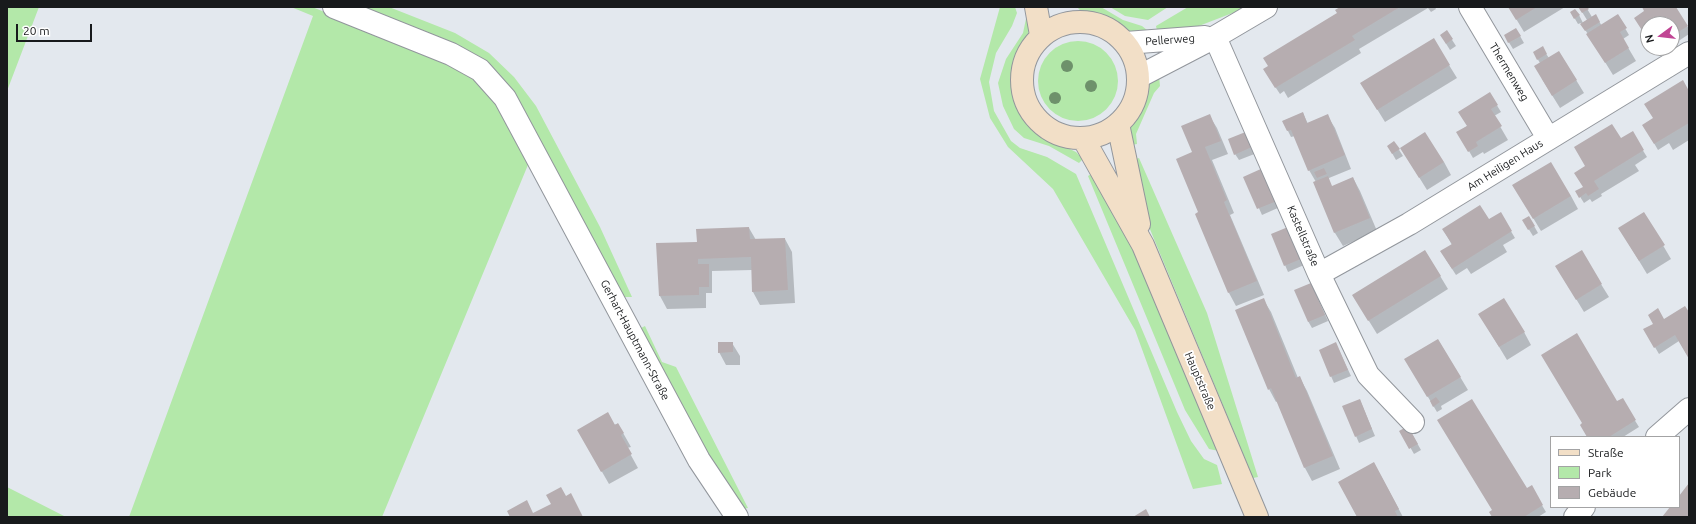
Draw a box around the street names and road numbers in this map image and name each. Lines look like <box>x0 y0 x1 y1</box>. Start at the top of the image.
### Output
street label: Pellerweg <box>1145 32 1195 48</box>
street label: Thermenweg <box>1487 41 1531 103</box>
street label: Am Heiligen Haus <box>1465 136 1545 194</box>
street label: Kastellstraße <box>1284 204 1322 268</box>
street label: Gerhart-Hauptmann-Straße <box>598 277 672 403</box>
street label: Hauptstraße <box>1182 350 1218 412</box>

